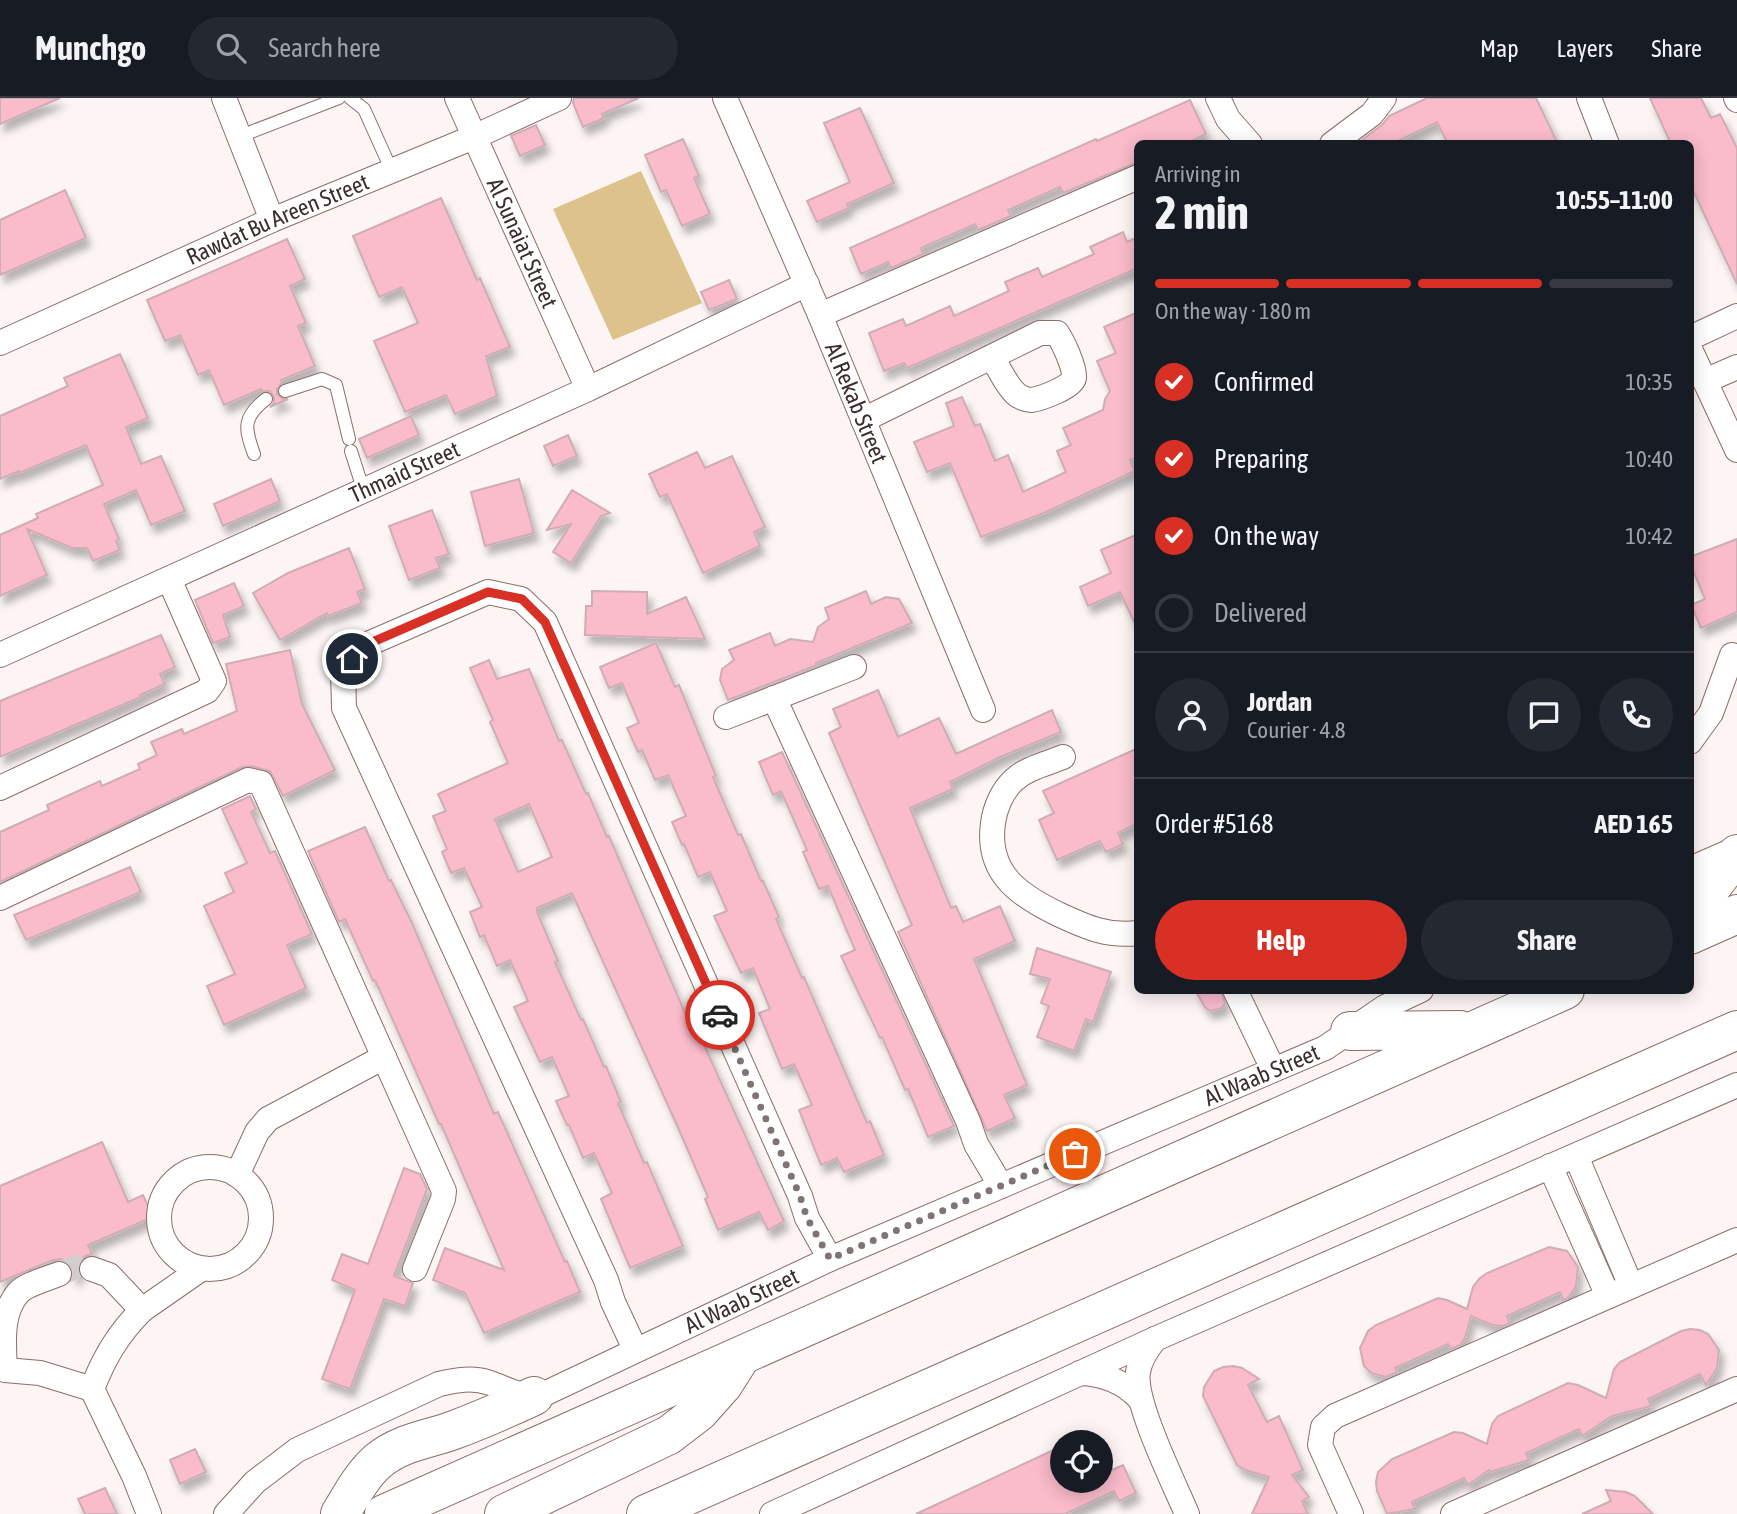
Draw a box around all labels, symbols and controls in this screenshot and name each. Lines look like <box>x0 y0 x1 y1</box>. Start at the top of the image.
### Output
search box <box>188 17 678 80</box>
text: Munchgo <box>35 29 146 67</box>
icon: search <box>212 29 250 67</box>
text: Search here <box>268 33 380 63</box>
text: Map <box>1480 35 1519 62</box>
text: Layers <box>1557 35 1613 62</box>
text: Share <box>1651 35 1702 62</box>
text: Arriving in <box>1155 161 1241 187</box>
street label: Rawdat Bu Areen Street <box>182 169 373 270</box>
street label: Al Sunaiat Street <box>482 174 563 312</box>
text: 10:55–11:00 <box>1556 185 1673 215</box>
text: 2 min <box>1155 186 1249 239</box>
text: On the way · 180 m <box>1155 298 1311 324</box>
street label: Al Rekab Street <box>820 339 893 467</box>
icon: check <box>1155 363 1193 401</box>
text: Confirmed <box>1214 367 1314 397</box>
text: 10:35 <box>1625 369 1673 395</box>
street label: Thmaid Street <box>345 436 464 508</box>
icon: check <box>1155 440 1193 478</box>
text: Preparing <box>1214 444 1308 474</box>
text: 10:40 <box>1625 446 1673 472</box>
icon: check <box>1155 517 1193 555</box>
text: On the way <box>1214 521 1319 551</box>
text: 10:42 <box>1625 523 1673 549</box>
text: Delivered <box>1214 598 1307 628</box>
pin <box>322 629 382 689</box>
icon: home <box>333 640 371 678</box>
button: person <box>1155 678 1229 752</box>
button: chat <box>1507 678 1581 752</box>
button: phone <box>1599 678 1673 752</box>
text: Jordan <box>1247 687 1312 717</box>
text: Courier · 4.8 <box>1247 717 1346 743</box>
text: Order #5168 <box>1155 809 1274 839</box>
text: AED 165 <box>1594 809 1673 839</box>
button: Help <box>1155 900 1407 980</box>
button: Share <box>1421 900 1673 980</box>
courier <box>685 980 755 1050</box>
icon: car <box>701 996 739 1034</box>
street label: Al Waab Street <box>1200 1039 1323 1111</box>
pin <box>1045 1124 1105 1184</box>
icon: bag <box>1056 1135 1094 1173</box>
street label: Al Waab Street <box>681 1263 803 1339</box>
map controls <box>1050 1430 1113 1493</box>
button: locate <box>1050 1430 1113 1493</box>

